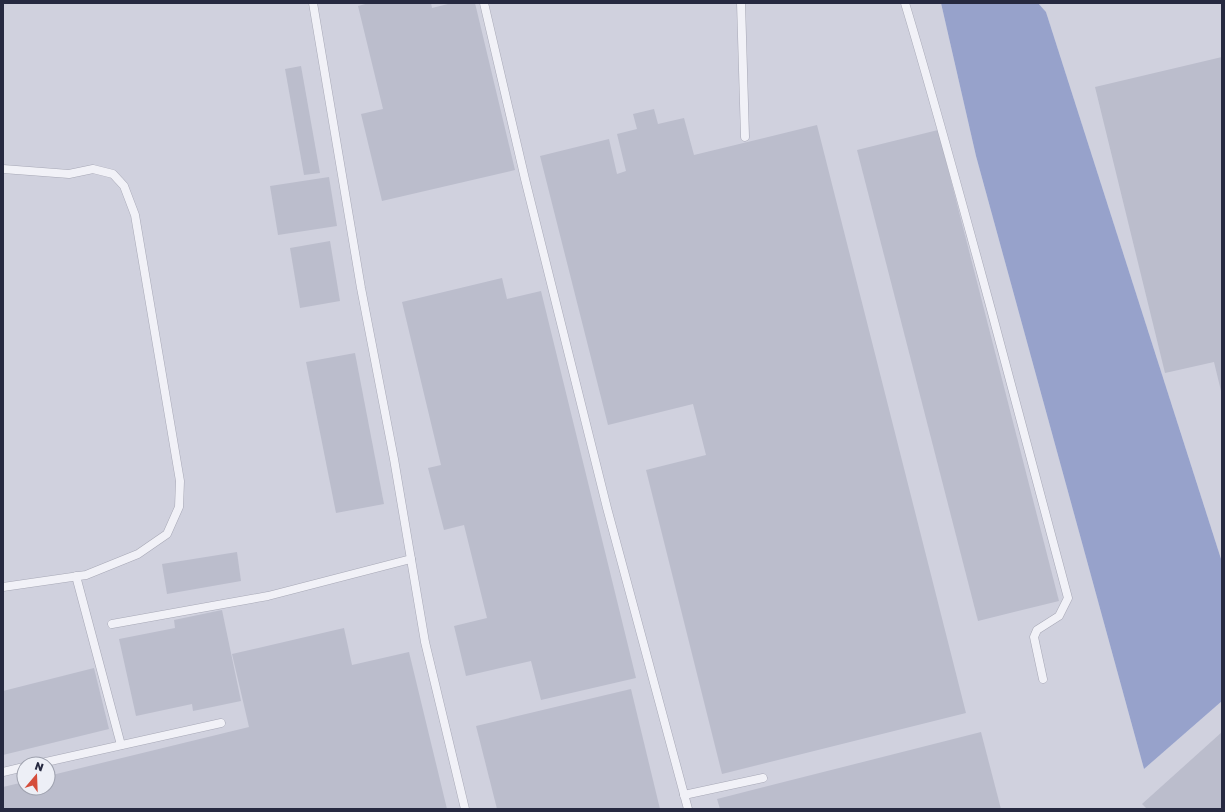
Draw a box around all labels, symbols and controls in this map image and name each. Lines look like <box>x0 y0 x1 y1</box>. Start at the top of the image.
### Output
north arrow <box>16 756 56 796</box>
text: N <box>33 759 45 774</box>

